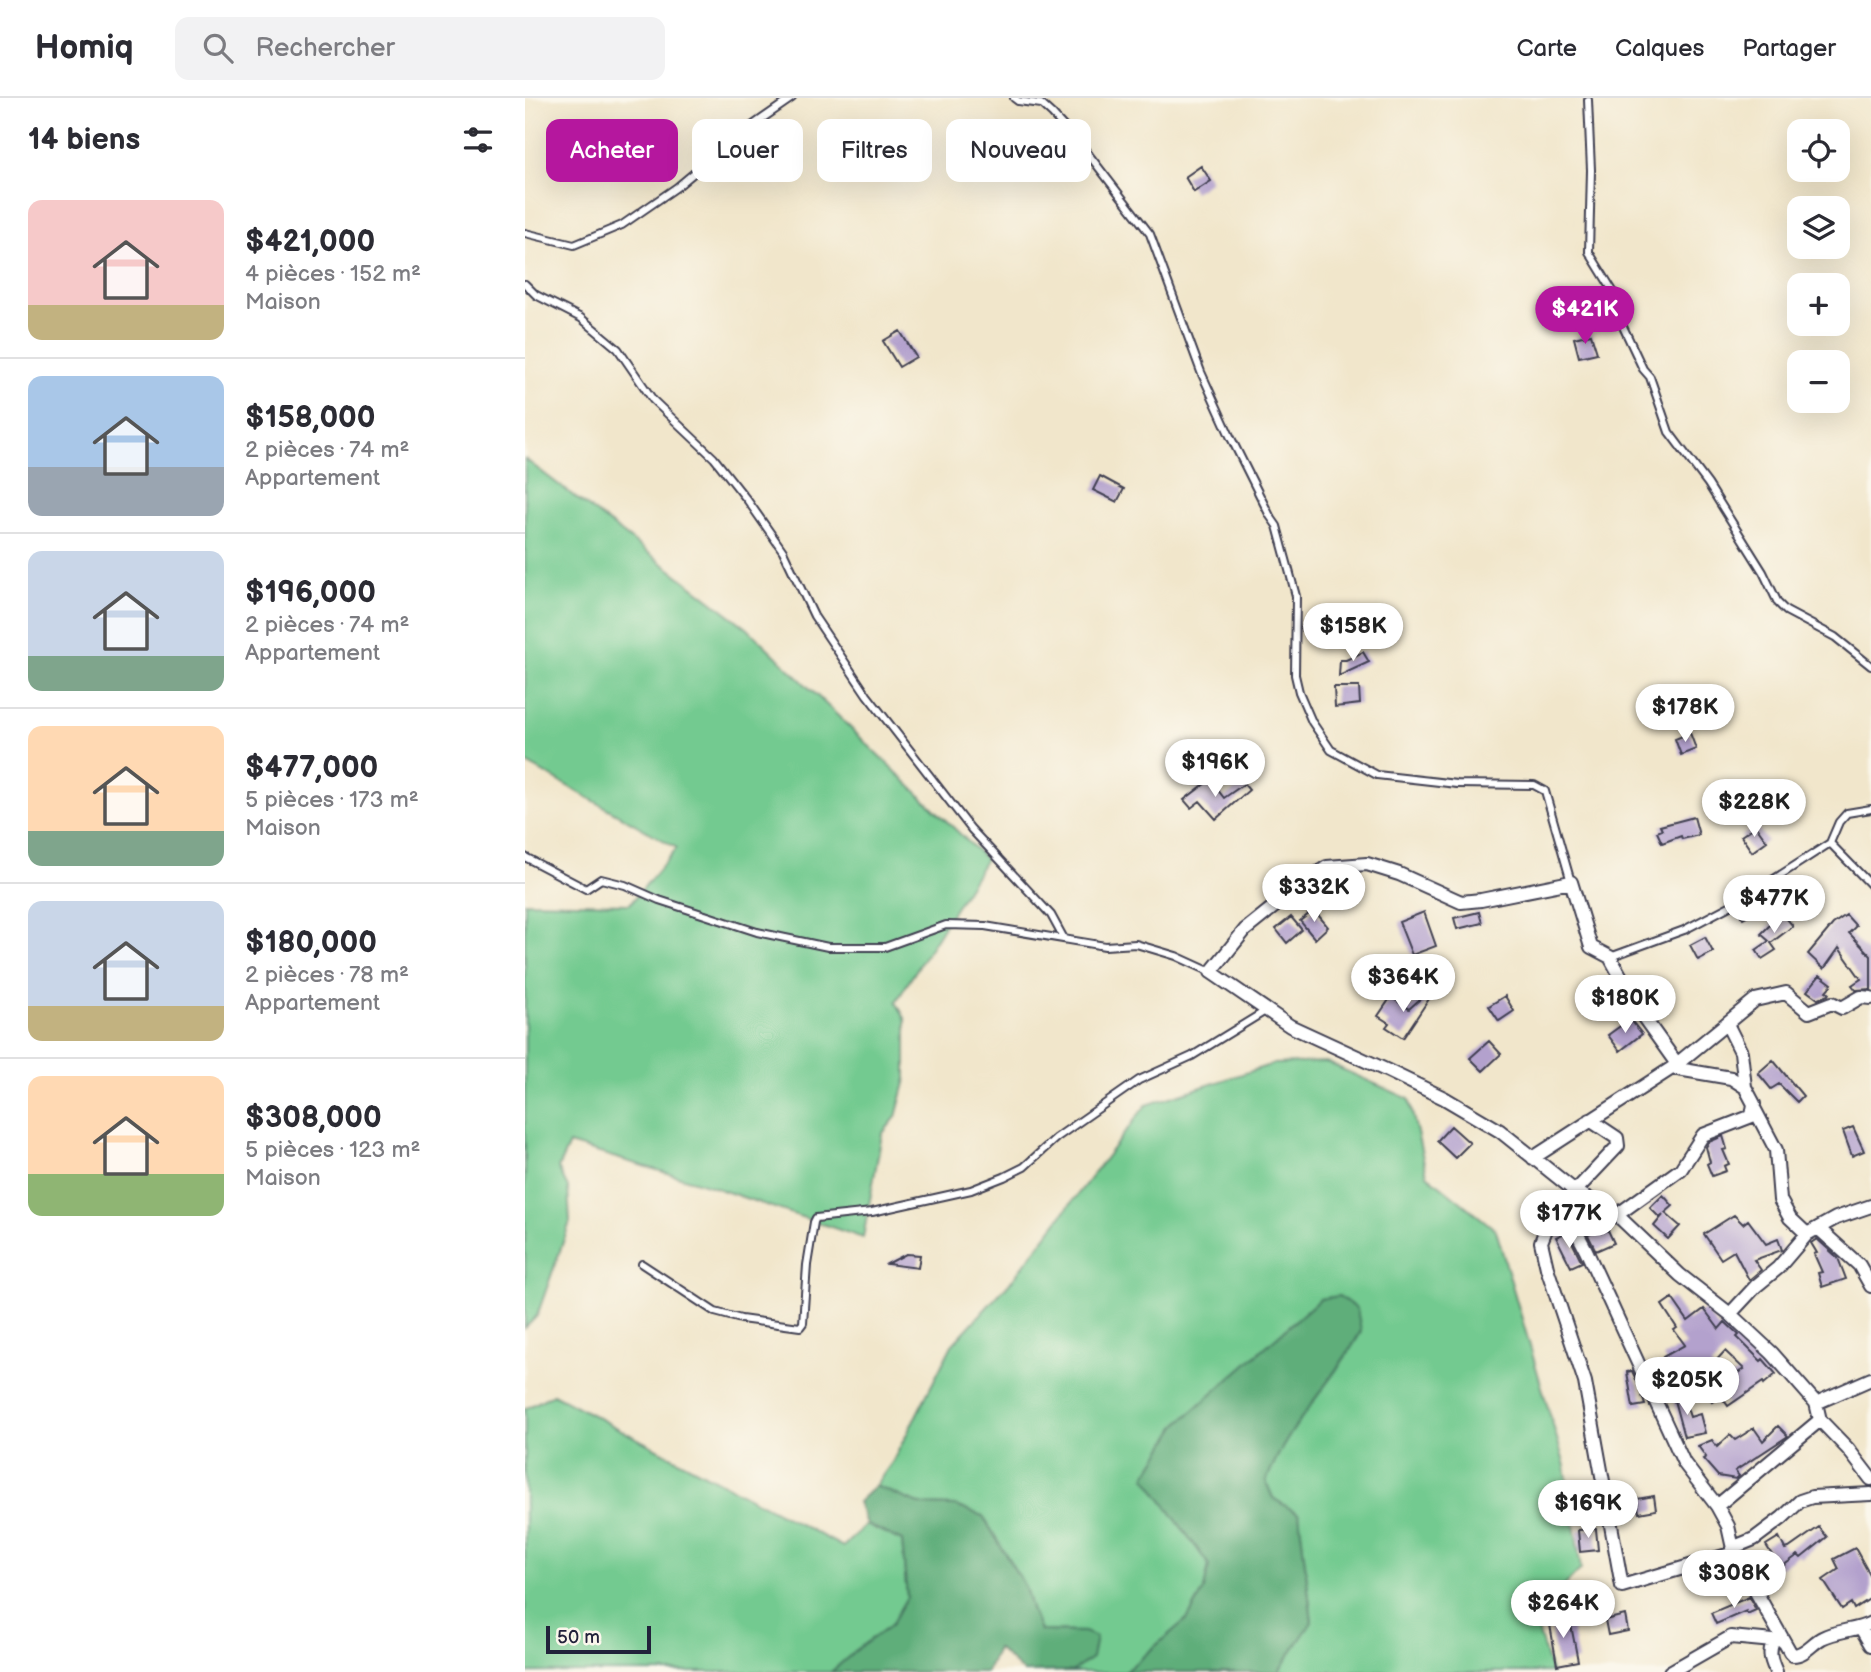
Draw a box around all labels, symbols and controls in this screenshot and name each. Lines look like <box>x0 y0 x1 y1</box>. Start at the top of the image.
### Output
search box <box>175 17 665 80</box>
text: Homiq <box>35 28 133 68</box>
icon: search <box>199 29 237 67</box>
text: Rechercher <box>255 33 395 64</box>
text: Carte <box>1517 34 1577 63</box>
text: Calques <box>1615 34 1704 63</box>
text: Partager <box>1742 34 1836 63</box>
chip: Acheter <box>546 119 678 182</box>
chip: Louer <box>692 119 803 182</box>
chip: Filtres <box>817 119 932 182</box>
chip: Nouveau <box>946 119 1091 182</box>
map controls <box>1787 119 1850 413</box>
button: locate <box>1787 119 1850 182</box>
icon: filters <box>459 121 497 159</box>
text: 14 biens <box>28 122 140 158</box>
button: layers <box>1787 196 1850 259</box>
text: $421,000 <box>245 224 375 260</box>
icon: home <box>84 228 168 312</box>
text: 4 pièces · 152 m² <box>245 260 421 288</box>
button: + <box>1787 273 1850 336</box>
pin: $421K <box>1536 286 1634 346</box>
text: Maison <box>245 288 321 316</box>
text: $421K <box>1551 295 1619 323</box>
button: − <box>1787 350 1850 413</box>
text: $158,000 <box>245 400 375 436</box>
icon: home <box>84 404 168 488</box>
text: 2 pièces · 74 m² <box>245 436 410 464</box>
text: Appartement <box>245 464 380 492</box>
text: $196,000 <box>245 575 376 611</box>
icon: home <box>84 579 168 663</box>
pin: $158K <box>1304 603 1402 663</box>
text: 2 pièces · 74 m² <box>245 611 410 639</box>
text: $158K <box>1319 612 1387 640</box>
text: Appartement <box>245 639 380 667</box>
pin: $178K <box>1636 684 1734 744</box>
text: $178K <box>1652 693 1719 721</box>
pin: $196K <box>1166 740 1264 799</box>
text: $196K <box>1181 748 1249 776</box>
text: $477,000 <box>245 750 378 786</box>
icon: home <box>84 754 168 838</box>
pin: $228K <box>1705 780 1803 839</box>
text: 5 pièces · 173 m² <box>245 786 419 814</box>
text: $228K <box>1718 788 1790 816</box>
text: Maison <box>245 814 321 842</box>
pin: $332K <box>1265 864 1363 924</box>
text: $332K <box>1278 873 1350 901</box>
pin: $477K <box>1725 876 1823 935</box>
text: $477K <box>1739 884 1809 912</box>
text: $180,000 <box>245 925 377 961</box>
icon: home <box>84 929 168 1013</box>
pin: $364K <box>1354 954 1452 1014</box>
text: 2 pièces · 78 m² <box>245 961 409 989</box>
text: $364K <box>1367 963 1439 991</box>
pin: $180K <box>1576 976 1674 1035</box>
text: $180K <box>1591 984 1659 1012</box>
text: Appartement <box>245 989 380 1017</box>
text: $308,000 <box>245 1100 382 1136</box>
icon: home <box>84 1104 168 1188</box>
text: 5 pièces · 123 m² <box>245 1136 421 1164</box>
text: Maison <box>245 1164 321 1192</box>
pin: $177K <box>1520 1190 1618 1250</box>
text: $177K <box>1536 1199 1602 1227</box>
pin: $205K <box>1638 1358 1736 1417</box>
text: $205K <box>1651 1366 1723 1394</box>
pin: $169K <box>1539 1480 1637 1540</box>
text: $169K <box>1554 1489 1622 1517</box>
pin: $308K <box>1685 1550 1783 1610</box>
text: $308K <box>1698 1559 1770 1587</box>
pin: $264K <box>1514 1580 1612 1640</box>
text: $264K <box>1527 1589 1599 1617</box>
scale bar <box>546 1623 651 1655</box>
text: 50 m <box>557 1626 600 1649</box>

